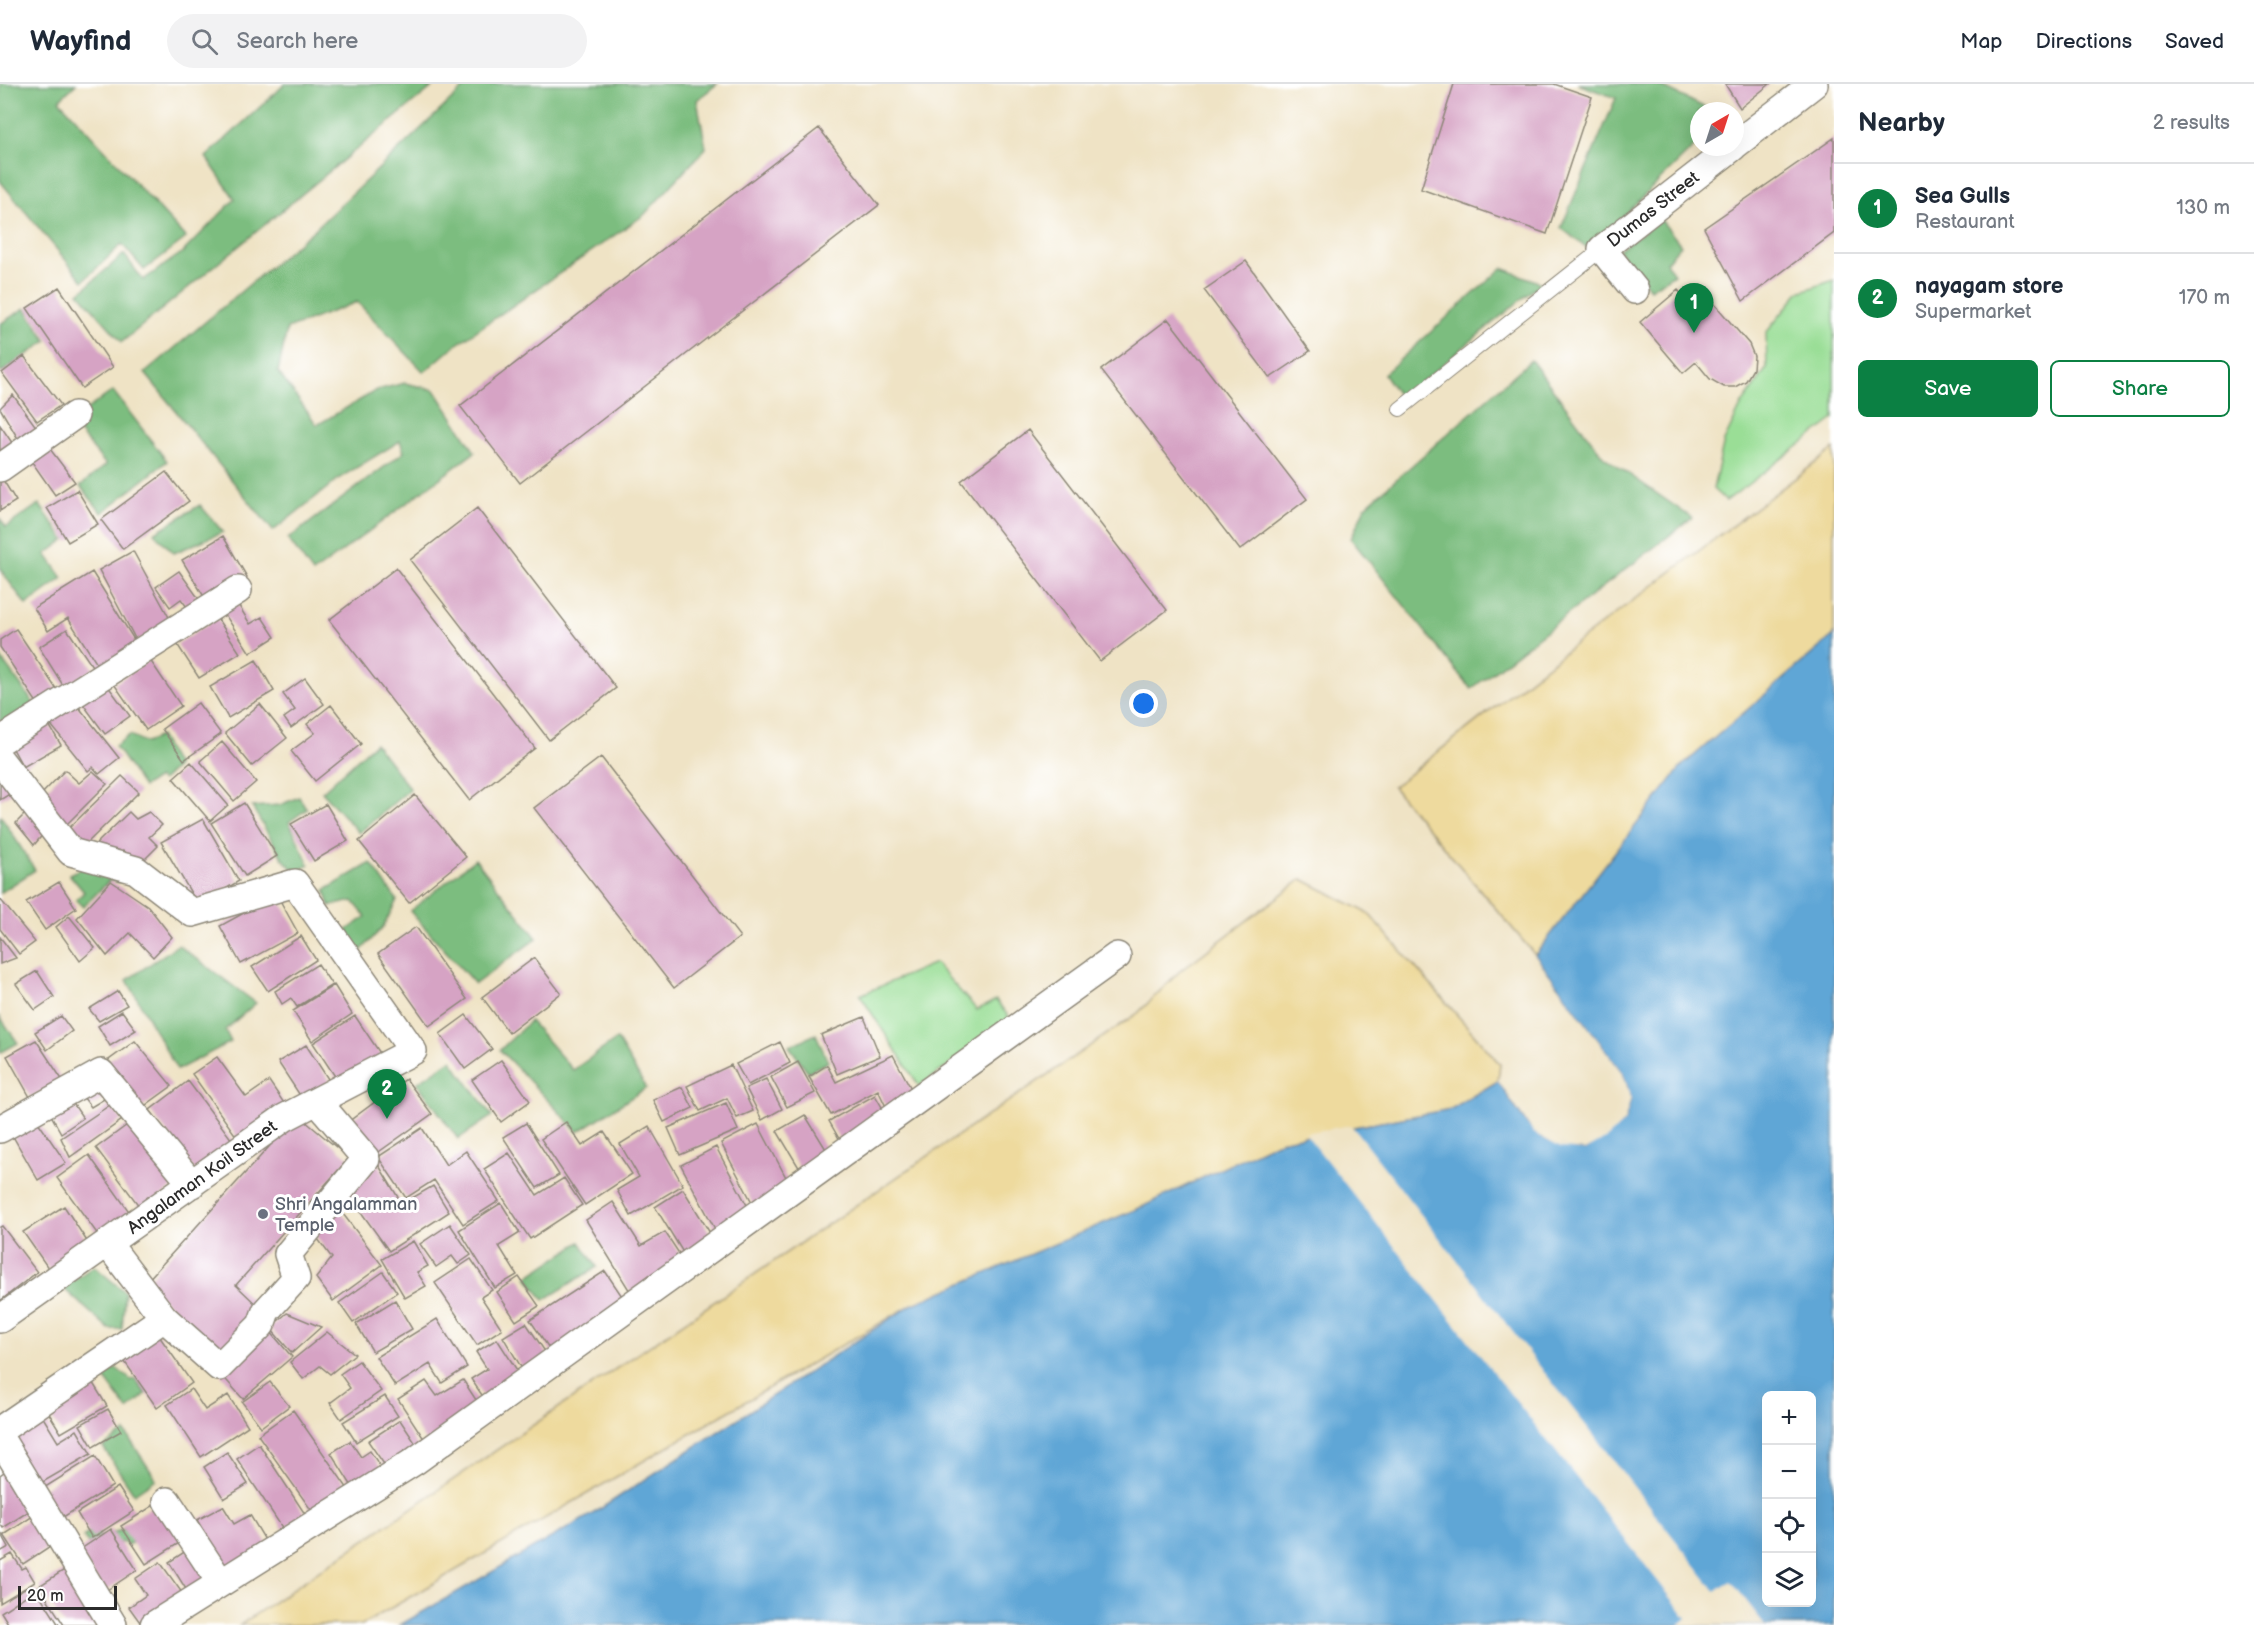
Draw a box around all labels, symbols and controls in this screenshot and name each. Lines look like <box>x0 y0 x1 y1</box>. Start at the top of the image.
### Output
search box <box>167 14 587 68</box>
text: Wayfind <box>30 25 131 58</box>
icon: search <box>188 25 221 58</box>
text: Search here <box>236 28 358 55</box>
text: Map <box>1960 29 2003 54</box>
text: Directions <box>2036 29 2132 54</box>
text: Saved <box>2165 29 2224 54</box>
north arrow <box>1690 102 1744 156</box>
text: Nearby <box>1858 108 1945 139</box>
text: 2 results <box>2153 111 2230 135</box>
street label: Dumas Street <box>1603 167 1704 252</box>
text: Sea Gulls <box>1915 183 2010 210</box>
text: 1 <box>1873 196 1882 220</box>
text: 130 m <box>2176 196 2230 220</box>
text: Restaurant <box>1915 210 2015 234</box>
text: nayagam store <box>1915 273 2063 300</box>
pin: 1 <box>1674 284 1714 333</box>
text: 2 <box>1872 286 1883 310</box>
text: 170 m <box>2179 286 2230 310</box>
text: Supermarket <box>1915 300 2031 324</box>
button: Save <box>1858 360 2038 417</box>
button: Share <box>2050 360 2230 417</box>
your location <box>1129 689 1158 718</box>
pin: 2 <box>368 1070 406 1119</box>
street label: Angalaman Koil Street <box>123 1116 282 1239</box>
place label: Shri Angalamman Temple <box>275 1194 417 1236</box>
marker: Shri Angalamman Temple <box>256 1207 270 1221</box>
map controls <box>1762 1391 1816 1607</box>
button: + <box>1762 1391 1816 1445</box>
button: − <box>1762 1445 1816 1499</box>
button: locate <box>1762 1499 1816 1553</box>
button: layers <box>1762 1553 1816 1607</box>
scale bar <box>18 1583 117 1610</box>
text: 20 m <box>27 1587 63 1606</box>

